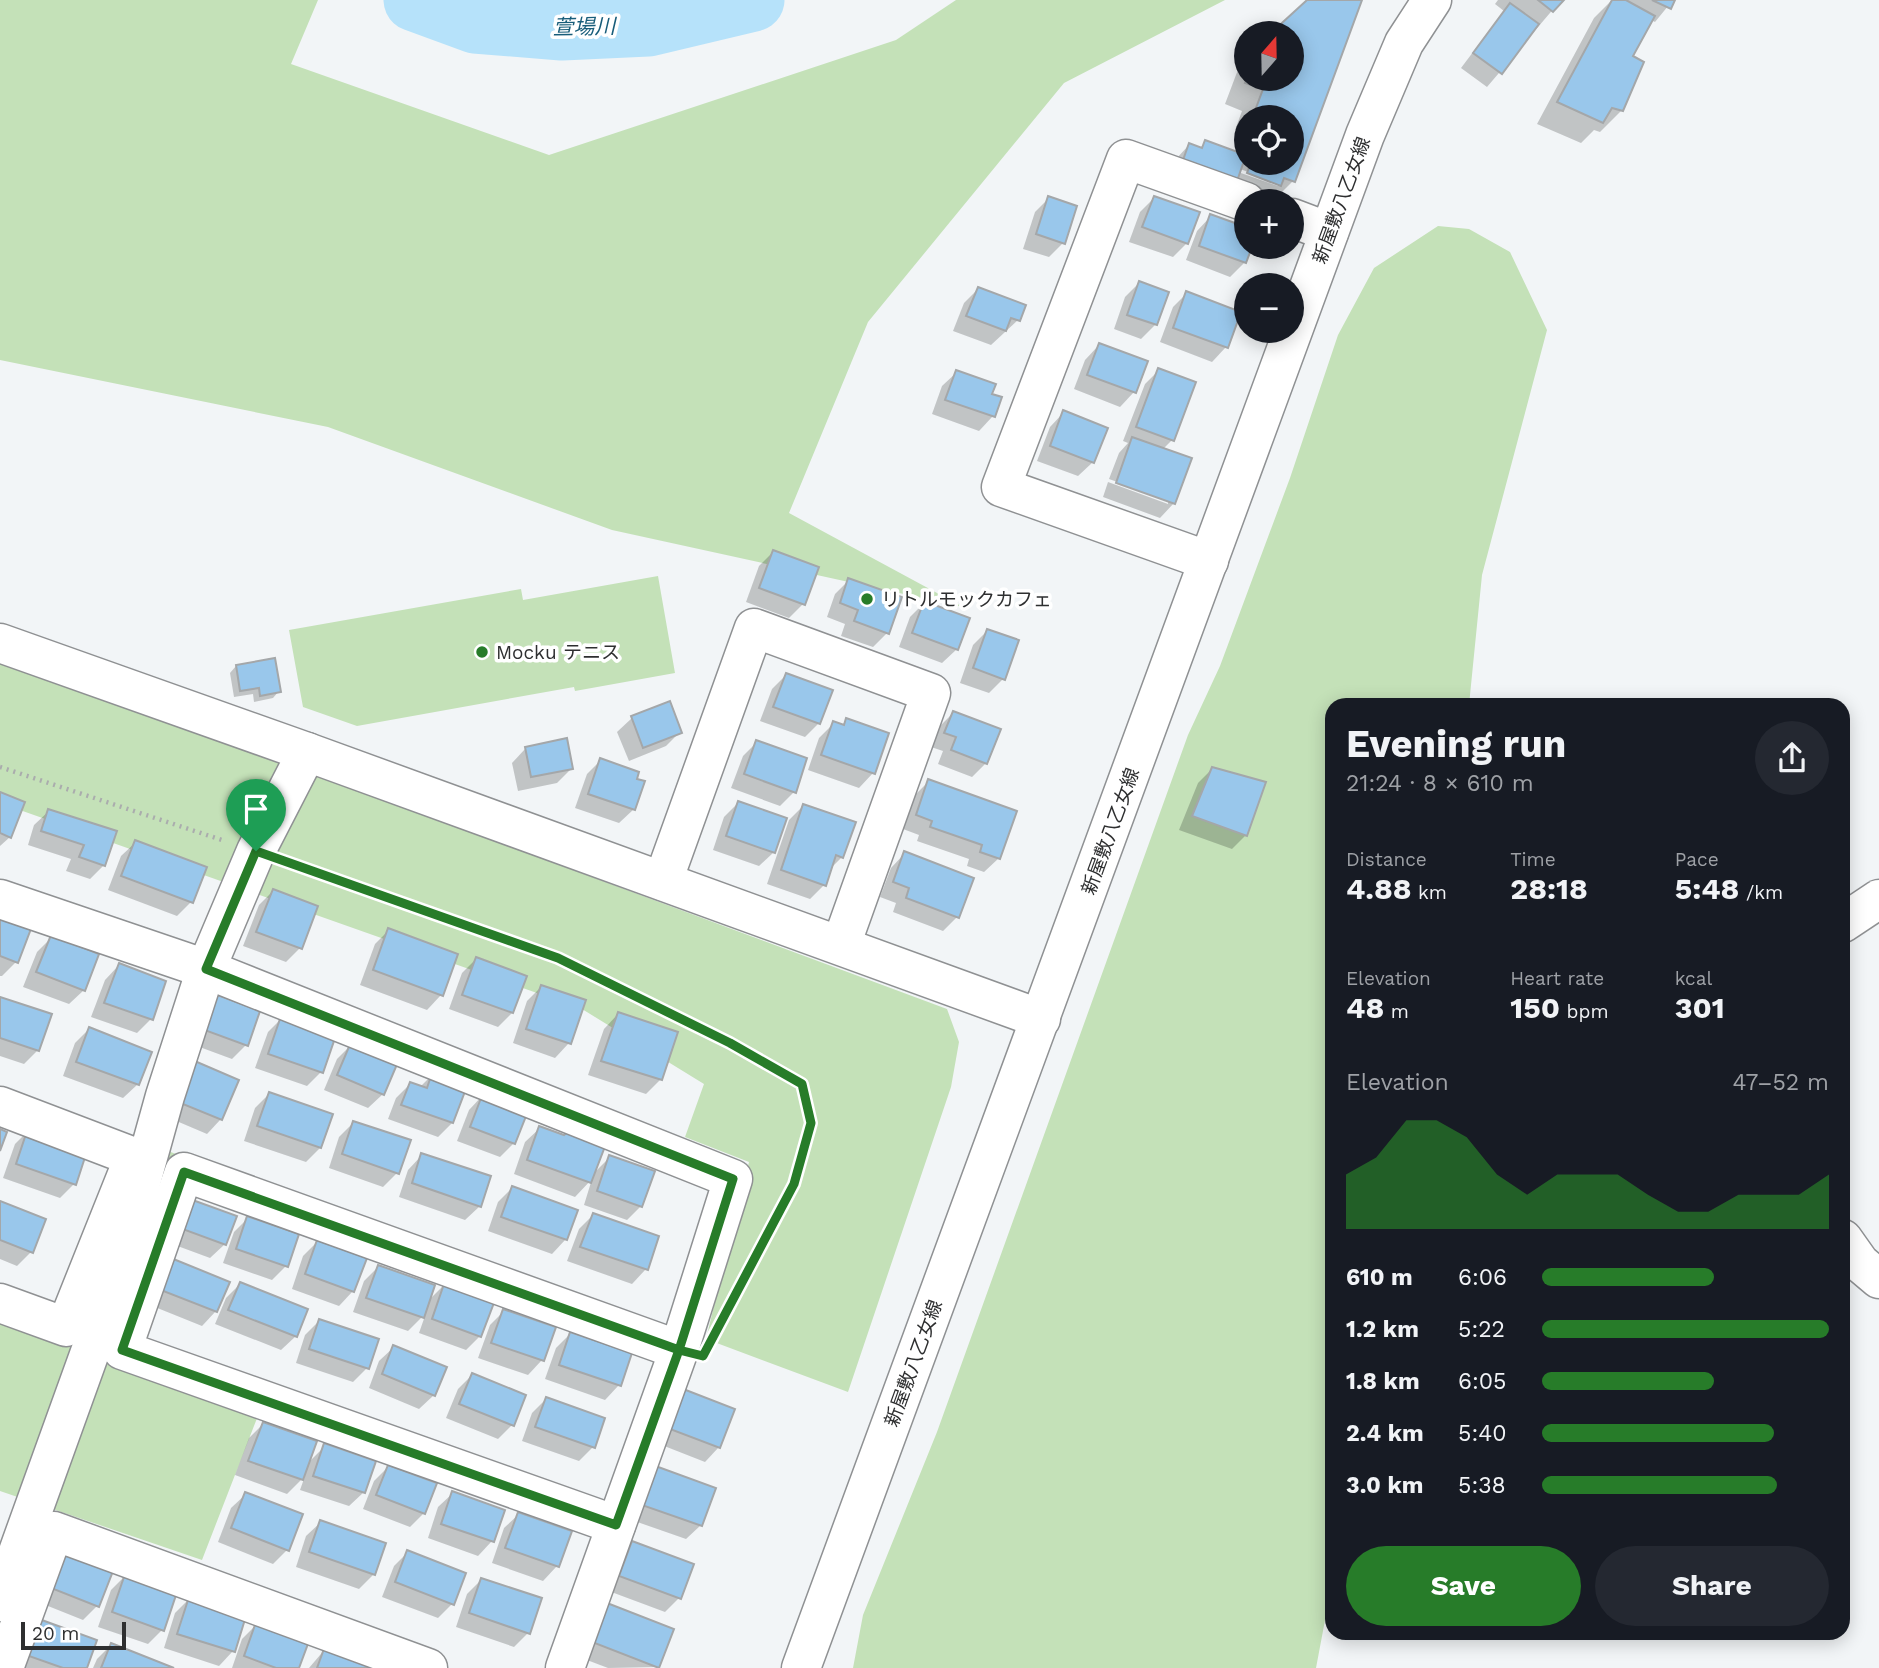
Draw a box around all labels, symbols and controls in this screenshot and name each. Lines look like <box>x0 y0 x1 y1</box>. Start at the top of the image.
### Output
water label: 萱場川 <box>552 13 618 40</box>
north arrow <box>1234 21 1304 91</box>
map controls <box>1234 21 1304 343</box>
button: locate <box>1234 105 1304 175</box>
street label: 新屋敷八乙女線 <box>1308 134 1375 267</box>
button: + <box>1234 189 1304 259</box>
button: − <box>1234 273 1304 343</box>
place label: リトルモックカフェ <box>881 588 1052 611</box>
marker: リトルモックカフェ <box>859 591 875 607</box>
place label: Mocku テニス <box>496 641 620 664</box>
marker: Mocku テニス <box>474 644 490 660</box>
button: share <box>1755 721 1829 795</box>
text: Evening run <box>1346 722 1566 766</box>
street label: 新屋敷八乙女線 <box>1077 765 1144 898</box>
text: 21:24 · 8 × 610 m <box>1346 770 1534 797</box>
pin <box>226 779 286 851</box>
icon: arrive <box>237 790 275 828</box>
text: Distance <box>1346 848 1427 871</box>
text: Time <box>1510 848 1556 871</box>
text: Pace <box>1675 848 1719 871</box>
text: 4.88 <box>1346 871 1412 906</box>
text: 28:18 <box>1510 871 1588 906</box>
text: 5:48 <box>1675 871 1739 906</box>
text: km <box>1412 881 1447 904</box>
text: /km <box>1739 881 1783 904</box>
text: Elevation <box>1346 967 1431 990</box>
text: Heart rate <box>1510 967 1604 990</box>
text: kcal <box>1675 967 1712 990</box>
text: 48 <box>1346 990 1384 1025</box>
text: 150 <box>1510 990 1560 1025</box>
text: 301 <box>1675 990 1725 1025</box>
text: m <box>1384 1000 1409 1023</box>
text: bpm <box>1560 1000 1609 1023</box>
text: Elevation <box>1346 1069 1449 1096</box>
text: 47–52 m <box>1733 1069 1829 1096</box>
text: 610 m <box>1346 1264 1413 1291</box>
text: 6:06 <box>1458 1264 1507 1291</box>
street label: 新屋敷八乙女線 <box>880 1297 947 1430</box>
text: 1.2 km <box>1346 1316 1419 1343</box>
text: 5:22 <box>1458 1316 1505 1343</box>
text: 1.8 km <box>1346 1368 1420 1395</box>
text: 6:05 <box>1458 1368 1506 1395</box>
text: 2.4 km <box>1346 1420 1424 1447</box>
text: 5:40 <box>1458 1420 1507 1447</box>
text: 3.0 km <box>1346 1472 1423 1499</box>
text: 5:38 <box>1458 1472 1506 1499</box>
button: Save <box>1346 1546 1581 1626</box>
button: Share <box>1595 1546 1829 1626</box>
scale bar <box>21 1619 126 1651</box>
text: 20 m <box>32 1622 79 1645</box>

